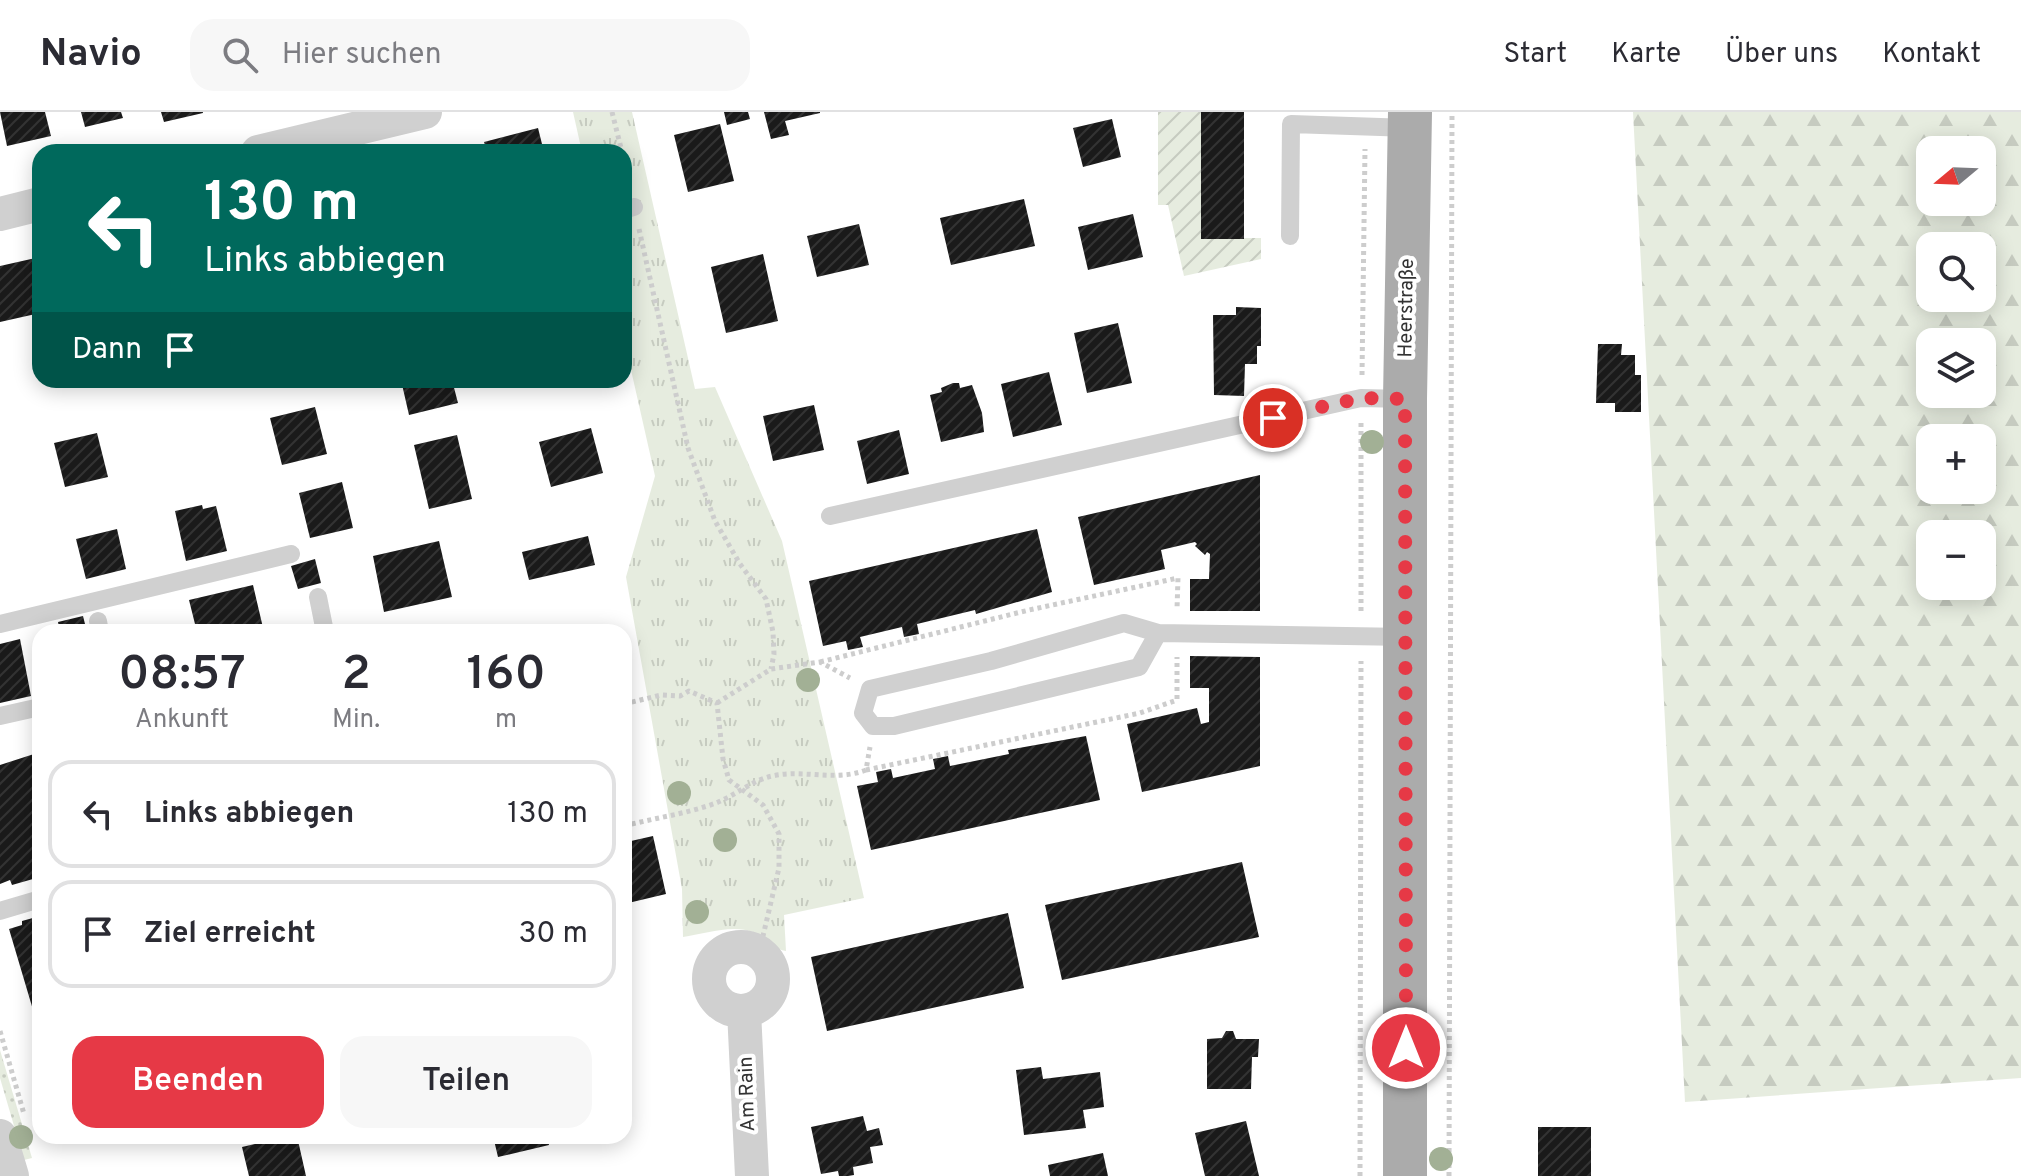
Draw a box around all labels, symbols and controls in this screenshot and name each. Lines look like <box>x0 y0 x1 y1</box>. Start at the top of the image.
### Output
search box <box>190 19 750 91</box>
text: Navio <box>40 31 142 80</box>
icon: search <box>218 33 262 77</box>
text: Hier suchen <box>282 37 442 74</box>
text: Start <box>1503 37 1567 73</box>
text: Karte <box>1611 37 1681 73</box>
text: Über uns <box>1725 37 1838 73</box>
text: Kontakt <box>1882 37 1981 73</box>
north arrow <box>1916 136 1996 216</box>
map controls <box>1916 136 1996 600</box>
text: 130 m <box>204 170 359 240</box>
icon: left <box>72 176 176 280</box>
button: search <box>1916 232 1996 312</box>
text: Links abbiegen <box>204 239 446 285</box>
street label: Heerstraße <box>1393 258 1421 358</box>
icon: arrive <box>158 328 202 372</box>
button: layers <box>1916 328 1996 408</box>
text: Dann <box>72 332 142 369</box>
pin <box>1239 384 1307 452</box>
icon: arrive <box>1251 396 1295 440</box>
button: + <box>1916 424 1996 504</box>
button: − <box>1916 520 1996 600</box>
text: 08:57 <box>118 646 246 706</box>
text: 2 <box>341 646 371 706</box>
text: 160 <box>466 646 546 706</box>
text: Ankunft <box>135 704 229 737</box>
text: Min. <box>332 704 380 737</box>
text: m <box>495 704 517 737</box>
icon: left <box>76 792 120 836</box>
text: Links abbiegen <box>144 796 354 833</box>
text: 130 m <box>507 796 588 833</box>
icon: arrive <box>76 912 120 956</box>
text: Ziel erreicht <box>144 916 316 953</box>
text: 30 m <box>519 916 588 953</box>
position arrow <box>1364 1006 1448 1090</box>
button: Beenden <box>72 1036 324 1128</box>
button: Teilen <box>340 1036 592 1128</box>
street label: Am Rain <box>734 1056 762 1132</box>

